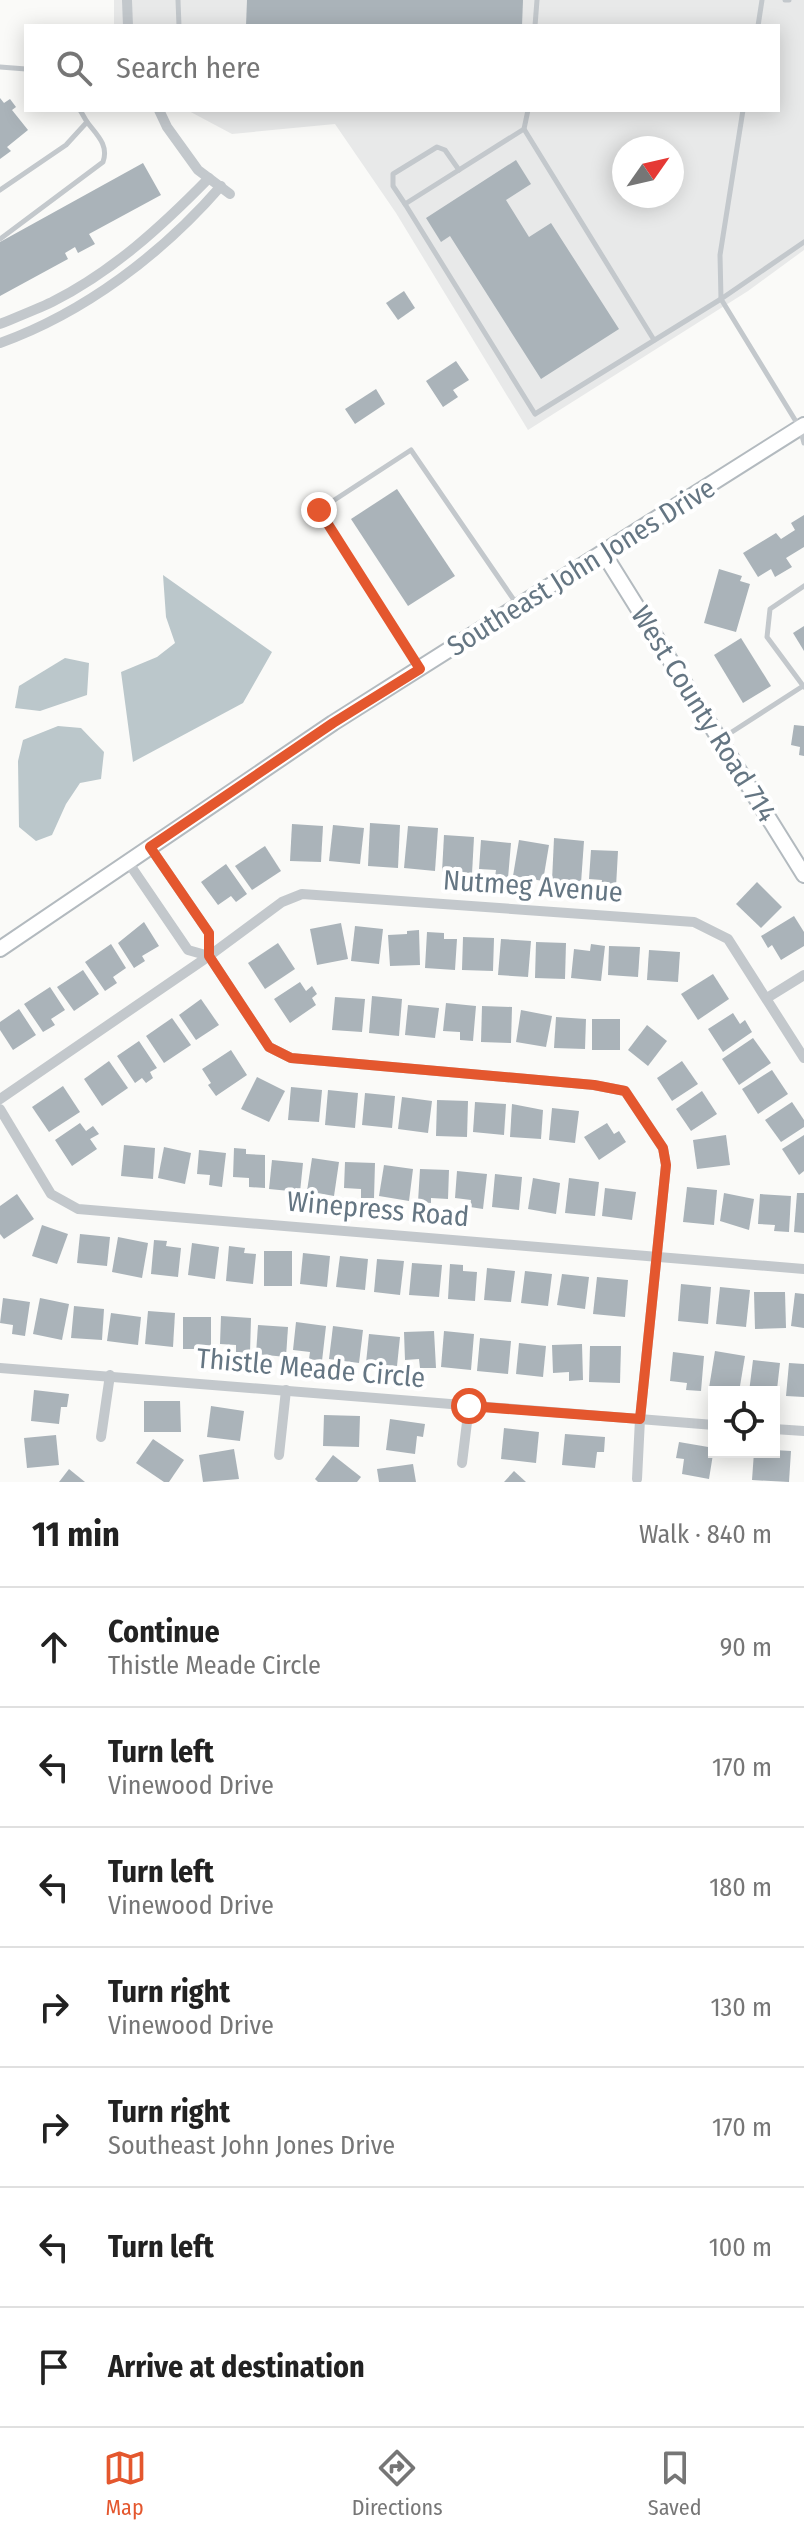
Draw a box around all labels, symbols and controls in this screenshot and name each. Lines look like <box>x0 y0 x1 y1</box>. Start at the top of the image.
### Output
search box <box>24 24 780 112</box>
icon: search <box>52 46 96 90</box>
text: Search here <box>116 50 261 86</box>
north arrow <box>612 136 684 208</box>
street label: Southeast John Jones Drive <box>441 471 721 663</box>
route end <box>301 492 337 528</box>
street label: West County Road 714 <box>624 600 784 828</box>
street label: Nutmeg Avenue <box>442 863 624 909</box>
street label: Winepress Road <box>286 1185 470 1233</box>
street label: Thistle Meade Circle <box>195 1342 427 1394</box>
map controls <box>708 1386 780 1458</box>
button: locate <box>708 1386 780 1458</box>
route start <box>451 1388 487 1424</box>
text: 11 min <box>32 1514 120 1555</box>
text: Walk · 840 m <box>639 1519 772 1550</box>
text: Continue <box>108 1614 220 1650</box>
icon: ahead <box>32 1625 76 1669</box>
text: 90 m <box>720 1632 772 1663</box>
text: Thistle Meade Circle <box>108 1650 321 1681</box>
text: Turn left <box>108 1734 214 1770</box>
icon: left <box>32 1745 76 1789</box>
text: 170 m <box>712 1752 772 1783</box>
text: Vinewood Drive <box>108 1770 274 1801</box>
text: Turn left <box>108 1854 214 1890</box>
icon: left <box>32 1865 76 1909</box>
text: 180 m <box>709 1872 772 1903</box>
text: Vinewood Drive <box>108 1890 274 1921</box>
text: Turn right <box>108 1974 230 2010</box>
icon: right <box>32 1985 76 2029</box>
text: 130 m <box>710 1992 772 2023</box>
text: Vinewood Drive <box>108 2010 274 2041</box>
text: Turn right <box>108 2094 230 2130</box>
icon: right <box>32 2105 76 2149</box>
text: 170 m <box>712 2112 772 2143</box>
text: Southeast John Jones Drive <box>108 2130 395 2161</box>
icon: left <box>32 2225 76 2269</box>
text: Turn left <box>108 2229 214 2265</box>
text: 100 m <box>709 2232 772 2263</box>
icon: arrive <box>32 2345 76 2389</box>
text: Arrive at destination <box>108 2349 365 2385</box>
tab: Map <box>103 2446 147 2521</box>
tab: Directions <box>352 2446 443 2521</box>
tab: Saved <box>648 2446 701 2521</box>

